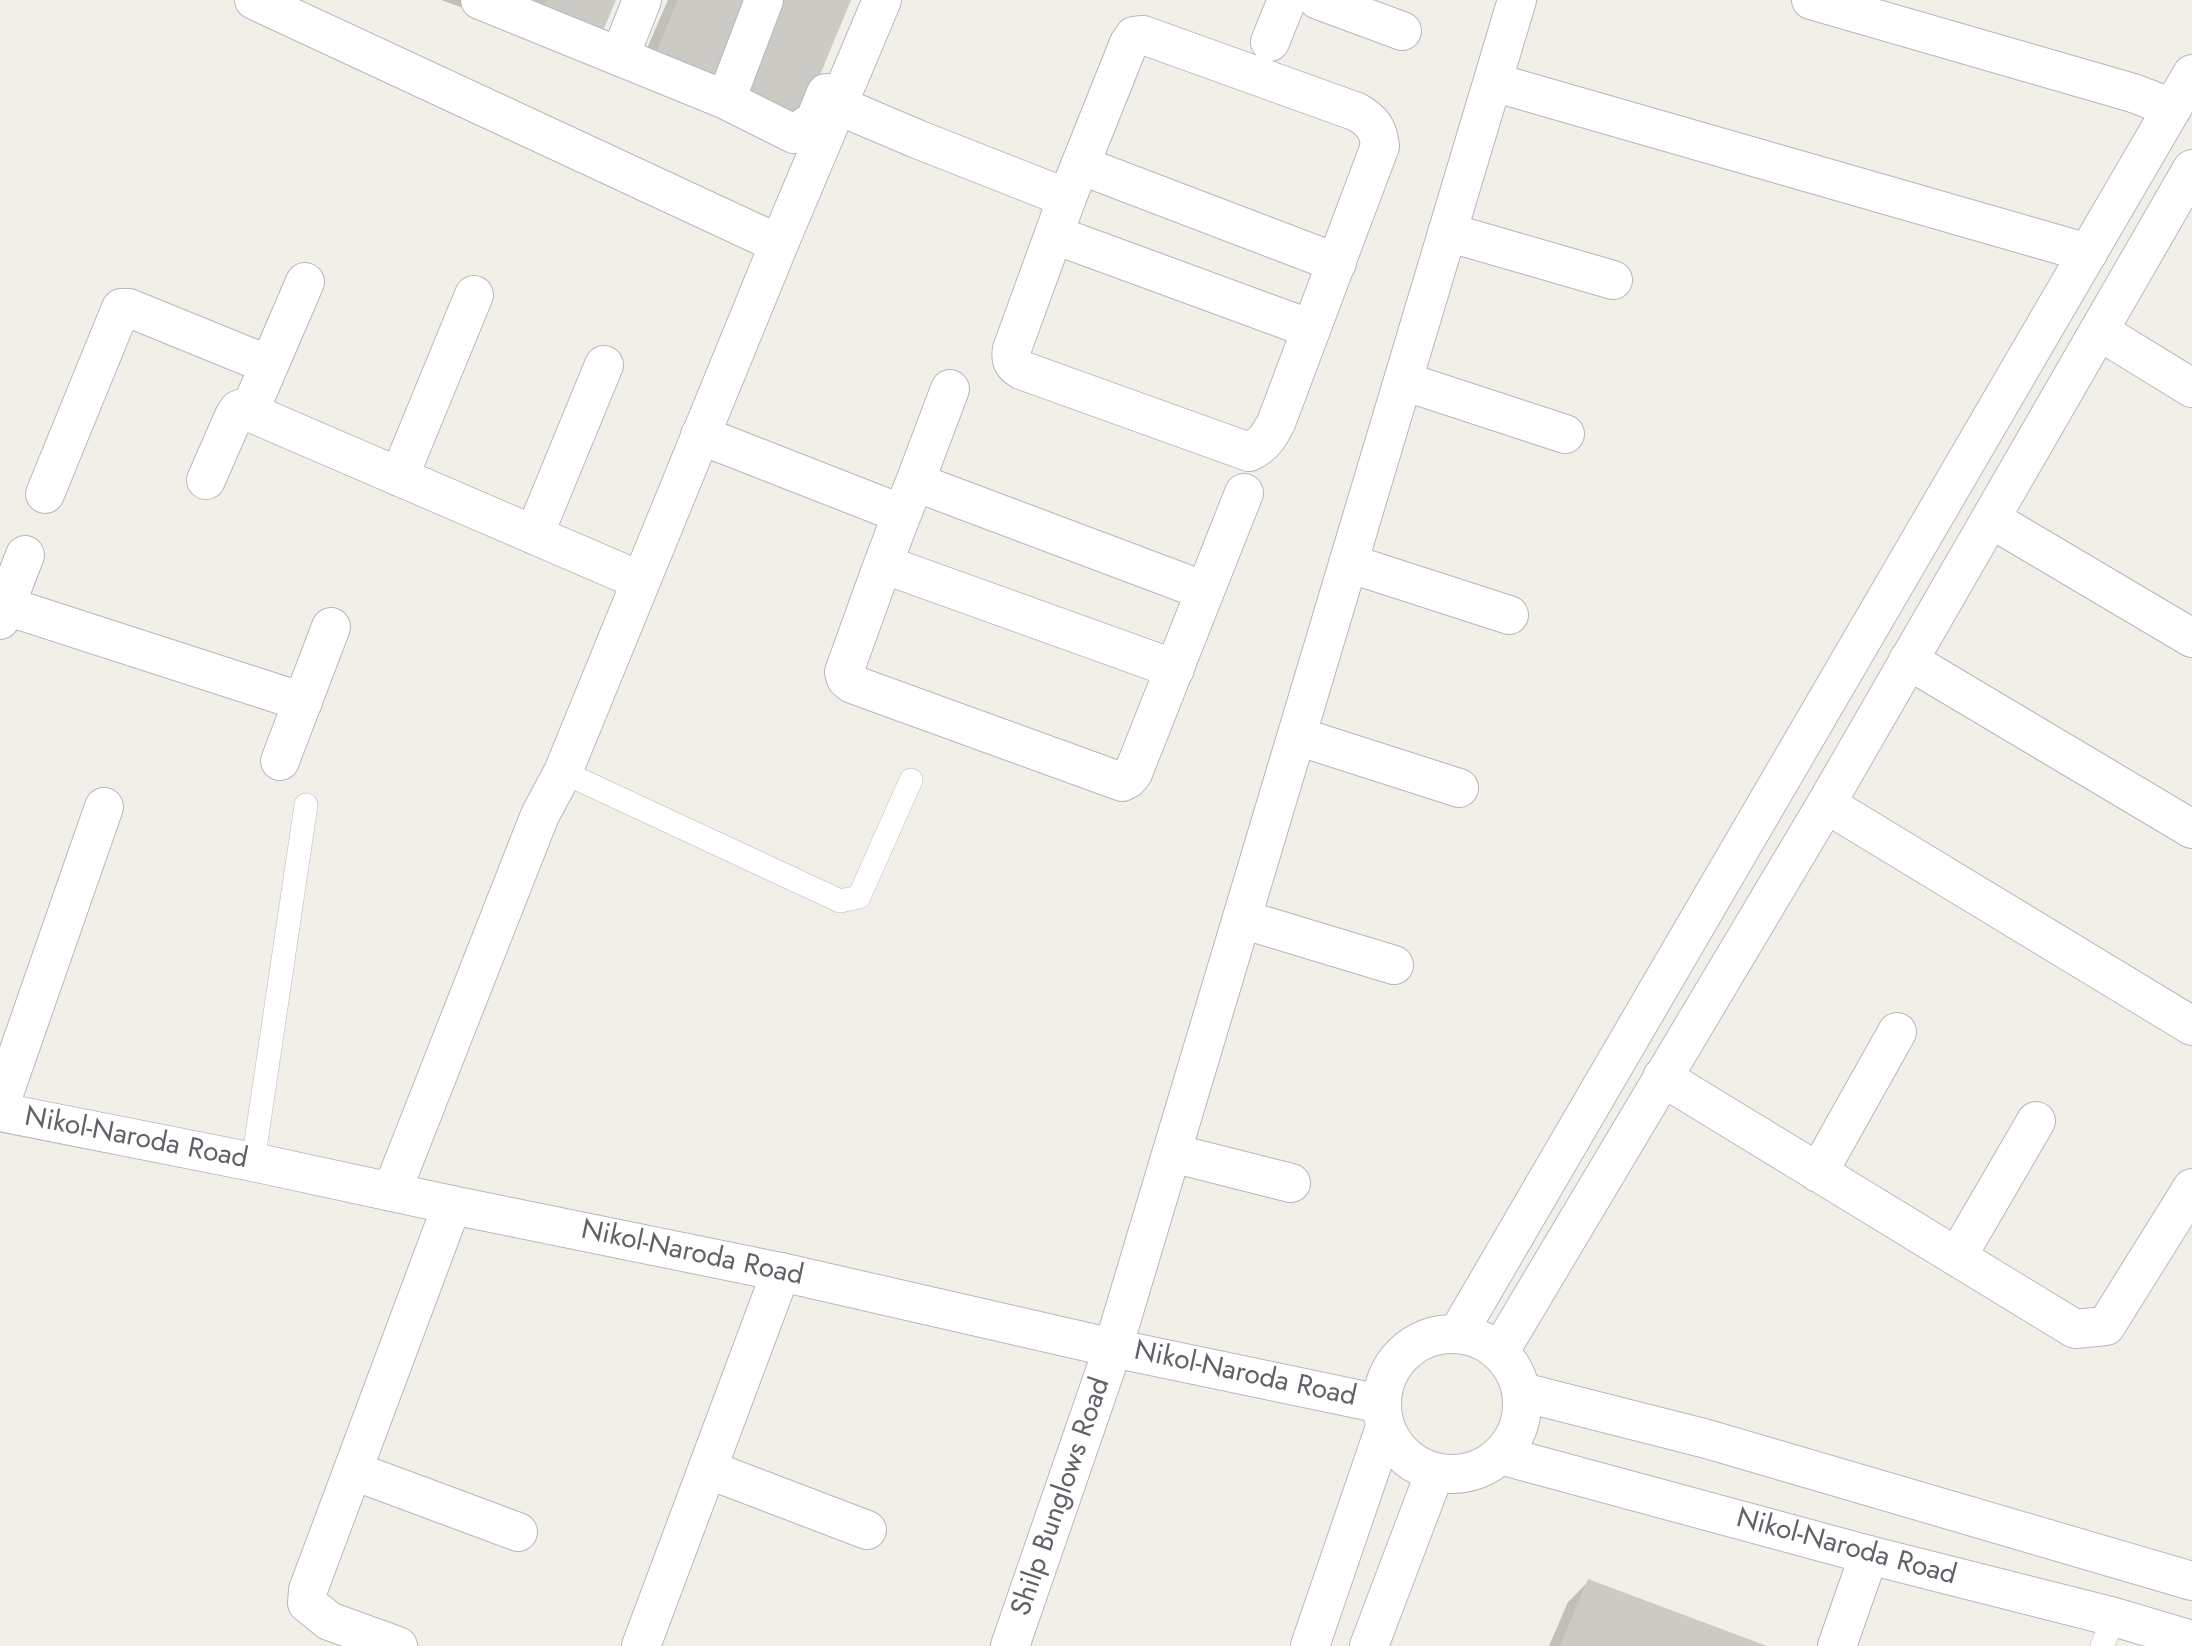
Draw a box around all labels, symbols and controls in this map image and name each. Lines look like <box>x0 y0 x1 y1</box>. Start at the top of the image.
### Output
street label: Nikol-Naroda Road <box>22 1101 250 1177</box>
street label: Nikol-Naroda Road <box>578 1214 806 1294</box>
street label: Nikol-Naroda Road <box>1131 1335 1359 1415</box>
street label: Shilp Bunglows Road <box>1005 1374 1119 1620</box>
street label: Nikol-Naroda Road <box>1732 1502 1960 1594</box>

